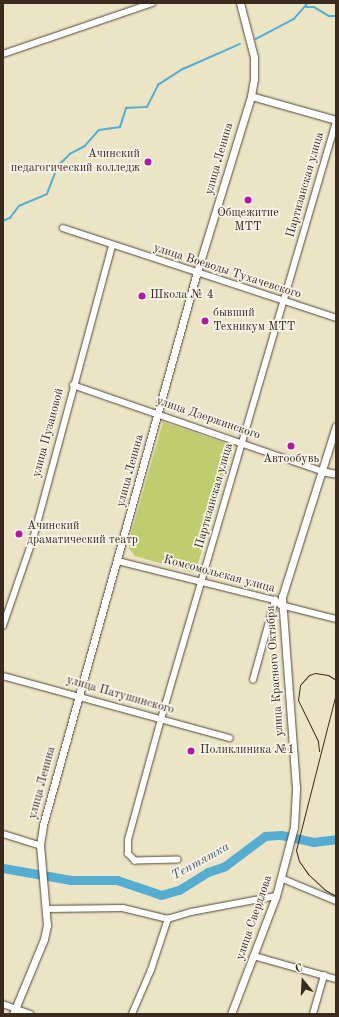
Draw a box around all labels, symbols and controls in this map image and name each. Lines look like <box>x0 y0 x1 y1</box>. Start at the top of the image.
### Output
street label: улица Ленина <box>203 121 237 197</box>
street label: Партизанская улица <box>284 131 328 239</box>
place label: Ачинский педагогический колледж <box>11 148 140 176</box>
marker: Ачинский педагогический колледж <box>143 157 153 167</box>
marker: Общежитие МТТ <box>243 195 253 205</box>
place label: Общежитие МТТ <box>217 207 279 235</box>
street label: улица Воеводы Тухачевского <box>151 241 303 303</box>
place label: Школа № 4 <box>150 289 214 303</box>
marker: Школа № 4 <box>137 291 147 301</box>
place label: бывший Техникум МТТ <box>213 307 295 335</box>
marker: бывший Техникум МТТ <box>200 316 210 326</box>
street label: улица Пузановой <box>30 387 68 479</box>
street label: улица Дзержинского <box>154 394 262 444</box>
street label: улица Ленина <box>114 433 148 509</box>
marker: Автообувь <box>286 441 296 451</box>
street label: Партизанская улица <box>193 442 237 550</box>
place label: Автообувь <box>263 453 319 467</box>
place label: Ачинский драматический театр <box>27 520 138 548</box>
marker: Ачинский драматический театр <box>14 529 24 539</box>
street label: Комсомольская улица <box>162 553 276 597</box>
street label: улица Красного Октября <box>264 605 288 737</box>
street label: улица Патушинского <box>64 674 176 718</box>
place label: Поликлиника №1 <box>200 744 295 758</box>
street label: улица Ленина <box>26 745 60 821</box>
marker: Поликлиника №1 <box>185 745 197 757</box>
water label: Тептятка <box>169 840 233 884</box>
street label: улица Свердлова <box>234 874 276 962</box>
north arrow <box>283 961 323 1001</box>
text: С <box>294 963 304 975</box>

